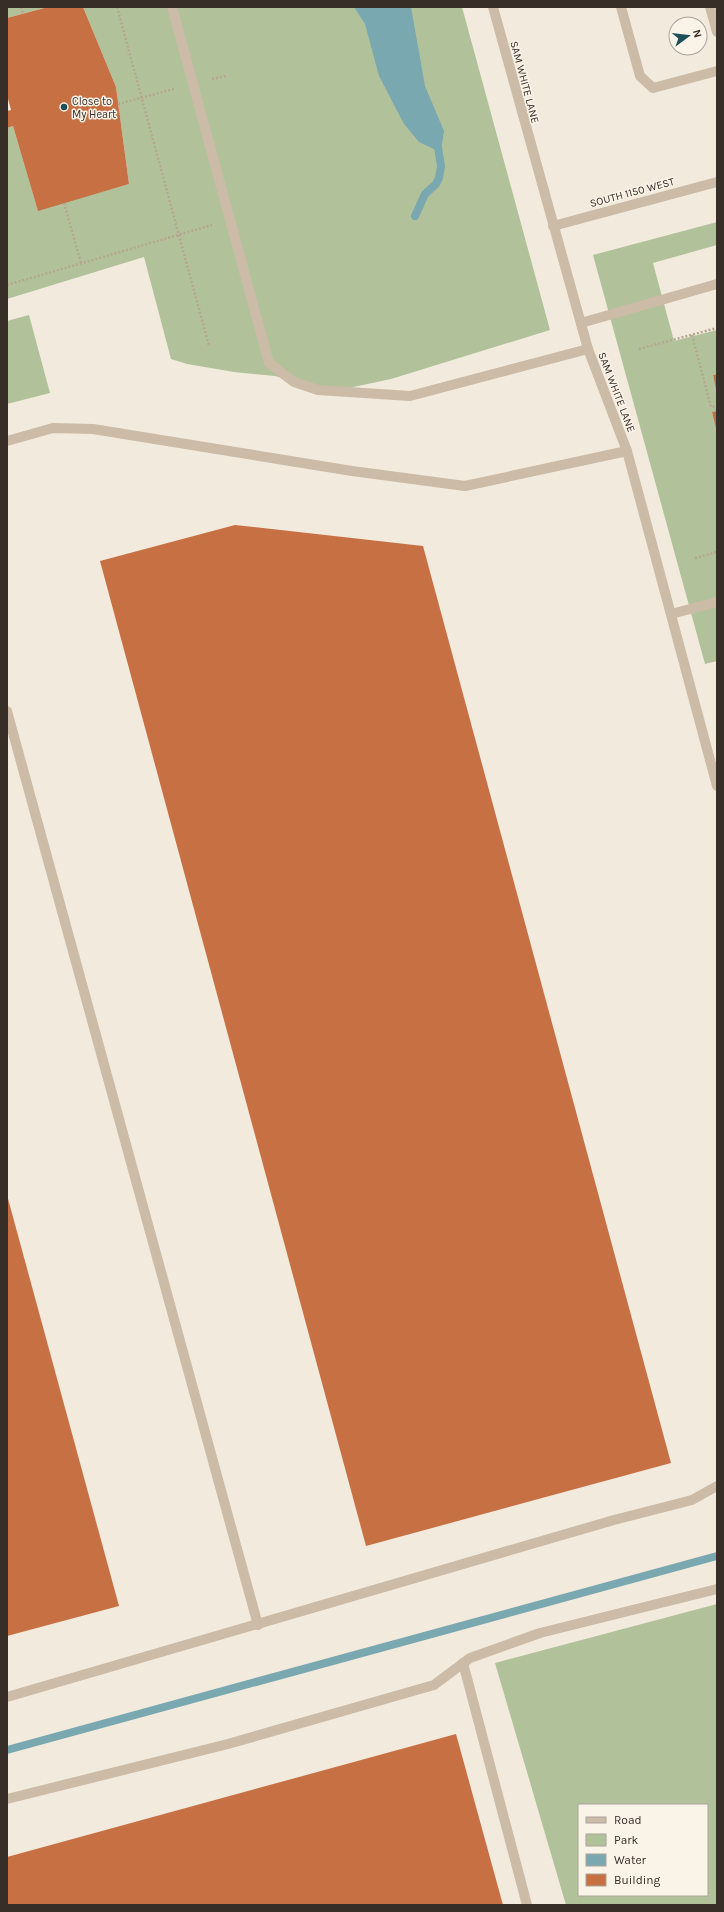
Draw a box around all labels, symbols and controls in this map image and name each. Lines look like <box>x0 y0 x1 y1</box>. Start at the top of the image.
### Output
north arrow <box>668 16 708 56</box>
text: N <box>690 28 704 39</box>
street label: SAM WHITE LANE <box>507 40 542 125</box>
place label: Close to My Heart <box>72 95 116 121</box>
marker: Close to My Heart <box>59 102 69 112</box>
street label: SOUTH 1150 WEST <box>588 175 676 210</box>
street label: SAM WHITE LANE <box>595 350 638 434</box>
legend <box>578 1804 708 1896</box>
text: Road <box>614 1813 642 1827</box>
text: Park <box>614 1833 639 1847</box>
text: Water <box>614 1853 647 1867</box>
text: Building <box>614 1873 661 1887</box>

